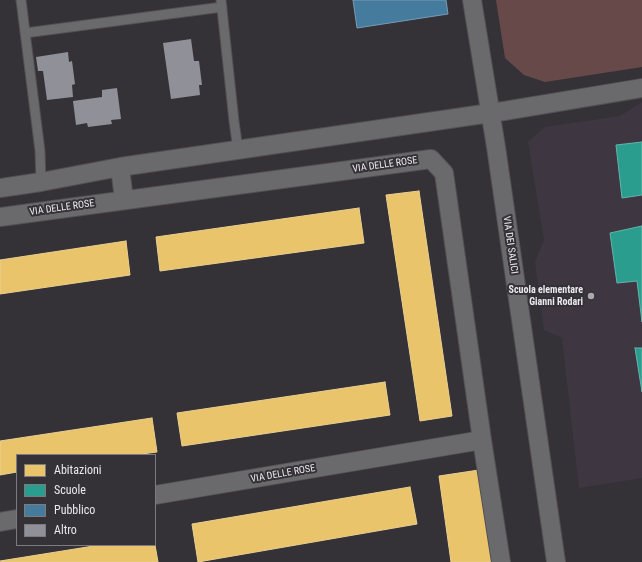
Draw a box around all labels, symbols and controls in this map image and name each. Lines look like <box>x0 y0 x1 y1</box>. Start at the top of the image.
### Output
street label: VIA DELLE ROSE <box>352 155 418 175</box>
street label: VIA DELLE ROSE <box>29 198 95 218</box>
street label: VIA DEI SALICI <box>500 215 520 275</box>
place label: Scuola elementare Gianni Rodari <box>509 284 583 308</box>
marker: Scuola elementare Gianni Rodari <box>586 291 596 301</box>
legend <box>16 454 156 546</box>
street label: VIA DELLE ROSE <box>250 462 316 486</box>
text: Abitazioni <box>54 463 102 477</box>
text: Scuole <box>54 483 86 497</box>
text: Pubblico <box>54 503 95 517</box>
text: Altro <box>54 523 77 537</box>

